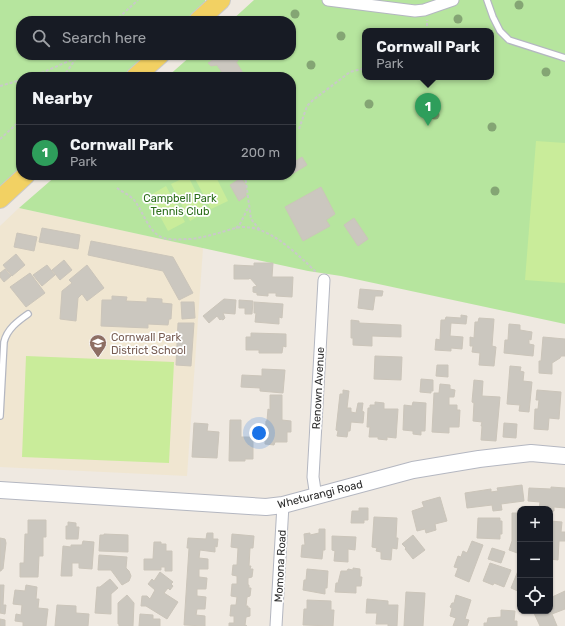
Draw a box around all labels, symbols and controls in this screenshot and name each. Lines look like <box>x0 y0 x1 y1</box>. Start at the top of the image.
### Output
search box <box>16 16 296 60</box>
icon: search <box>30 27 52 49</box>
popup <box>362 28 494 80</box>
text: Search here <box>62 29 146 47</box>
text: Cornwall Park <box>376 38 480 56</box>
text: Park <box>376 56 403 71</box>
text: Nearby <box>32 88 93 108</box>
pin: 1 <box>415 93 441 126</box>
text: Cornwall Park <box>70 136 173 154</box>
text: 1 <box>42 145 48 160</box>
text: 200 m <box>241 145 280 160</box>
text: Park <box>70 154 97 169</box>
park label: Campbell Park Tennis Club <box>143 192 217 218</box>
place label: Cornwall Park District School <box>111 331 186 357</box>
school or university icon: Cornwall Park District School <box>88 333 108 358</box>
street label: Renown Avenue <box>310 346 327 430</box>
your location <box>249 423 269 443</box>
street label: Wheturangi Road <box>276 478 364 511</box>
map controls <box>517 506 553 614</box>
button: + <box>517 506 553 542</box>
street label: Momona Road <box>272 529 289 603</box>
button: − <box>517 542 553 578</box>
button: locate <box>517 578 553 614</box>

